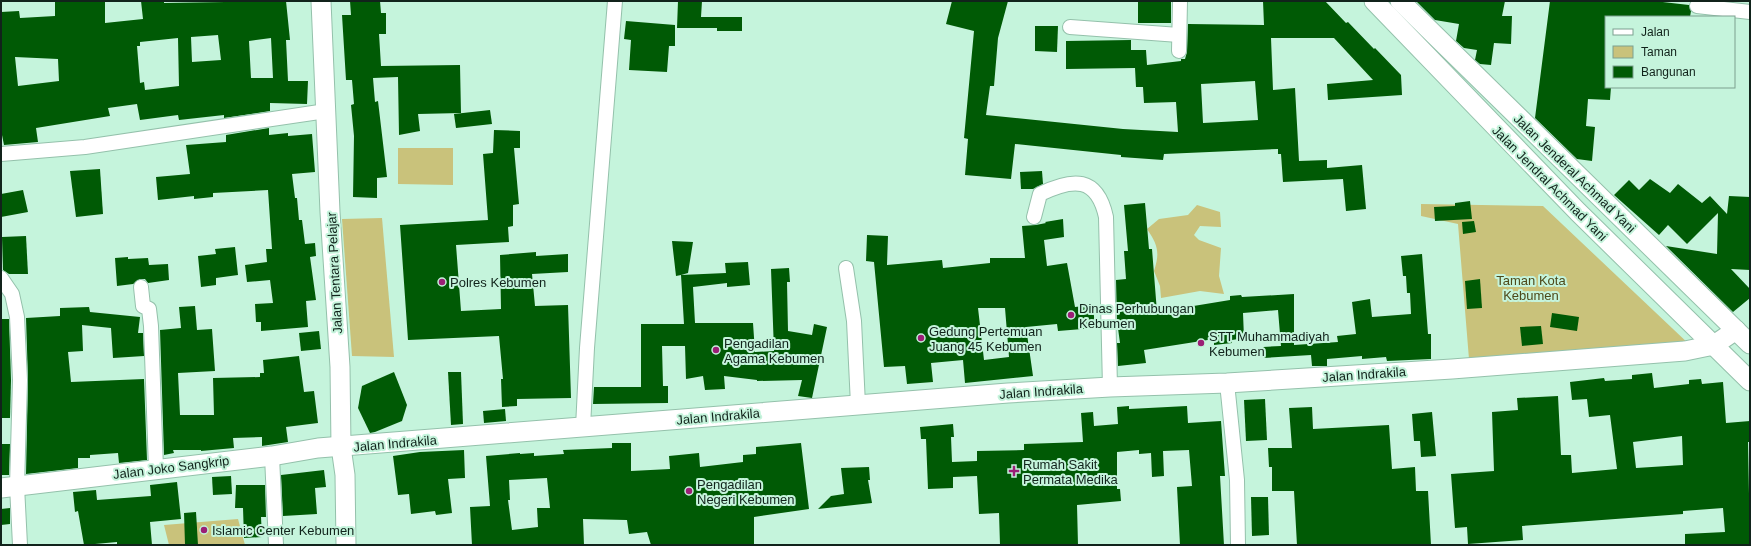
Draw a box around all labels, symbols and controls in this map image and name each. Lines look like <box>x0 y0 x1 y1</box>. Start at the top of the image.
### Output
legend <box>1605 16 1735 88</box>
text: Jalan <box>1641 25 1670 39</box>
text: Taman <box>1641 45 1677 59</box>
text: Bangunan <box>1641 65 1696 79</box>
street label: Jalan Jenderal Achmad Yani <box>1511 111 1639 236</box>
street label: Jalan Jendral Achmad Yani <box>1489 123 1610 244</box>
street label: Jalan Tentara Pelajar <box>324 211 345 334</box>
park label: Taman Kota Kebumen <box>1496 273 1566 303</box>
place label: Polres Kebumen <box>450 275 546 290</box>
marker: Polres Kebumen <box>437 277 447 287</box>
place label: Dinas Perhubungan Kebumen <box>1079 301 1194 331</box>
marker: Dinas Perhubungan Kebumen <box>1066 310 1076 320</box>
place label: Gedung Pertemuan Juang 45 Kebumen <box>929 324 1042 354</box>
place label: STT Muhammadiyah Kebumen <box>1209 329 1329 359</box>
marker: Gedung Pertemuan Juang 45 Kebumen <box>916 333 926 343</box>
place label: Pengadilan Agama Kebumen <box>724 336 824 366</box>
marker: STT Muhammadiyah Kebumen <box>1196 338 1206 348</box>
marker: Pengadilan Agama Kebumen <box>711 345 721 355</box>
street label: Jalan Indrakila <box>1322 364 1407 385</box>
street label: Jalan Indrakila <box>999 381 1084 402</box>
street label: Jalan Indrakila <box>676 405 761 428</box>
street label: Jalan Indrakila <box>353 432 438 455</box>
street label: Jalan Joko Sangkrip <box>112 453 230 482</box>
place label: Rumah Sakit Permata Medika <box>1023 457 1118 487</box>
marker: Rumah Sakit Permata Medika <box>1008 465 1020 477</box>
place label: Pengadilan Negeri Kebumen <box>697 477 795 507</box>
marker: Pengadilan Negeri Kebumen <box>684 486 694 496</box>
place label: Islamic Center Kebumen <box>212 523 354 538</box>
marker: Islamic Center Kebumen <box>199 525 209 535</box>

